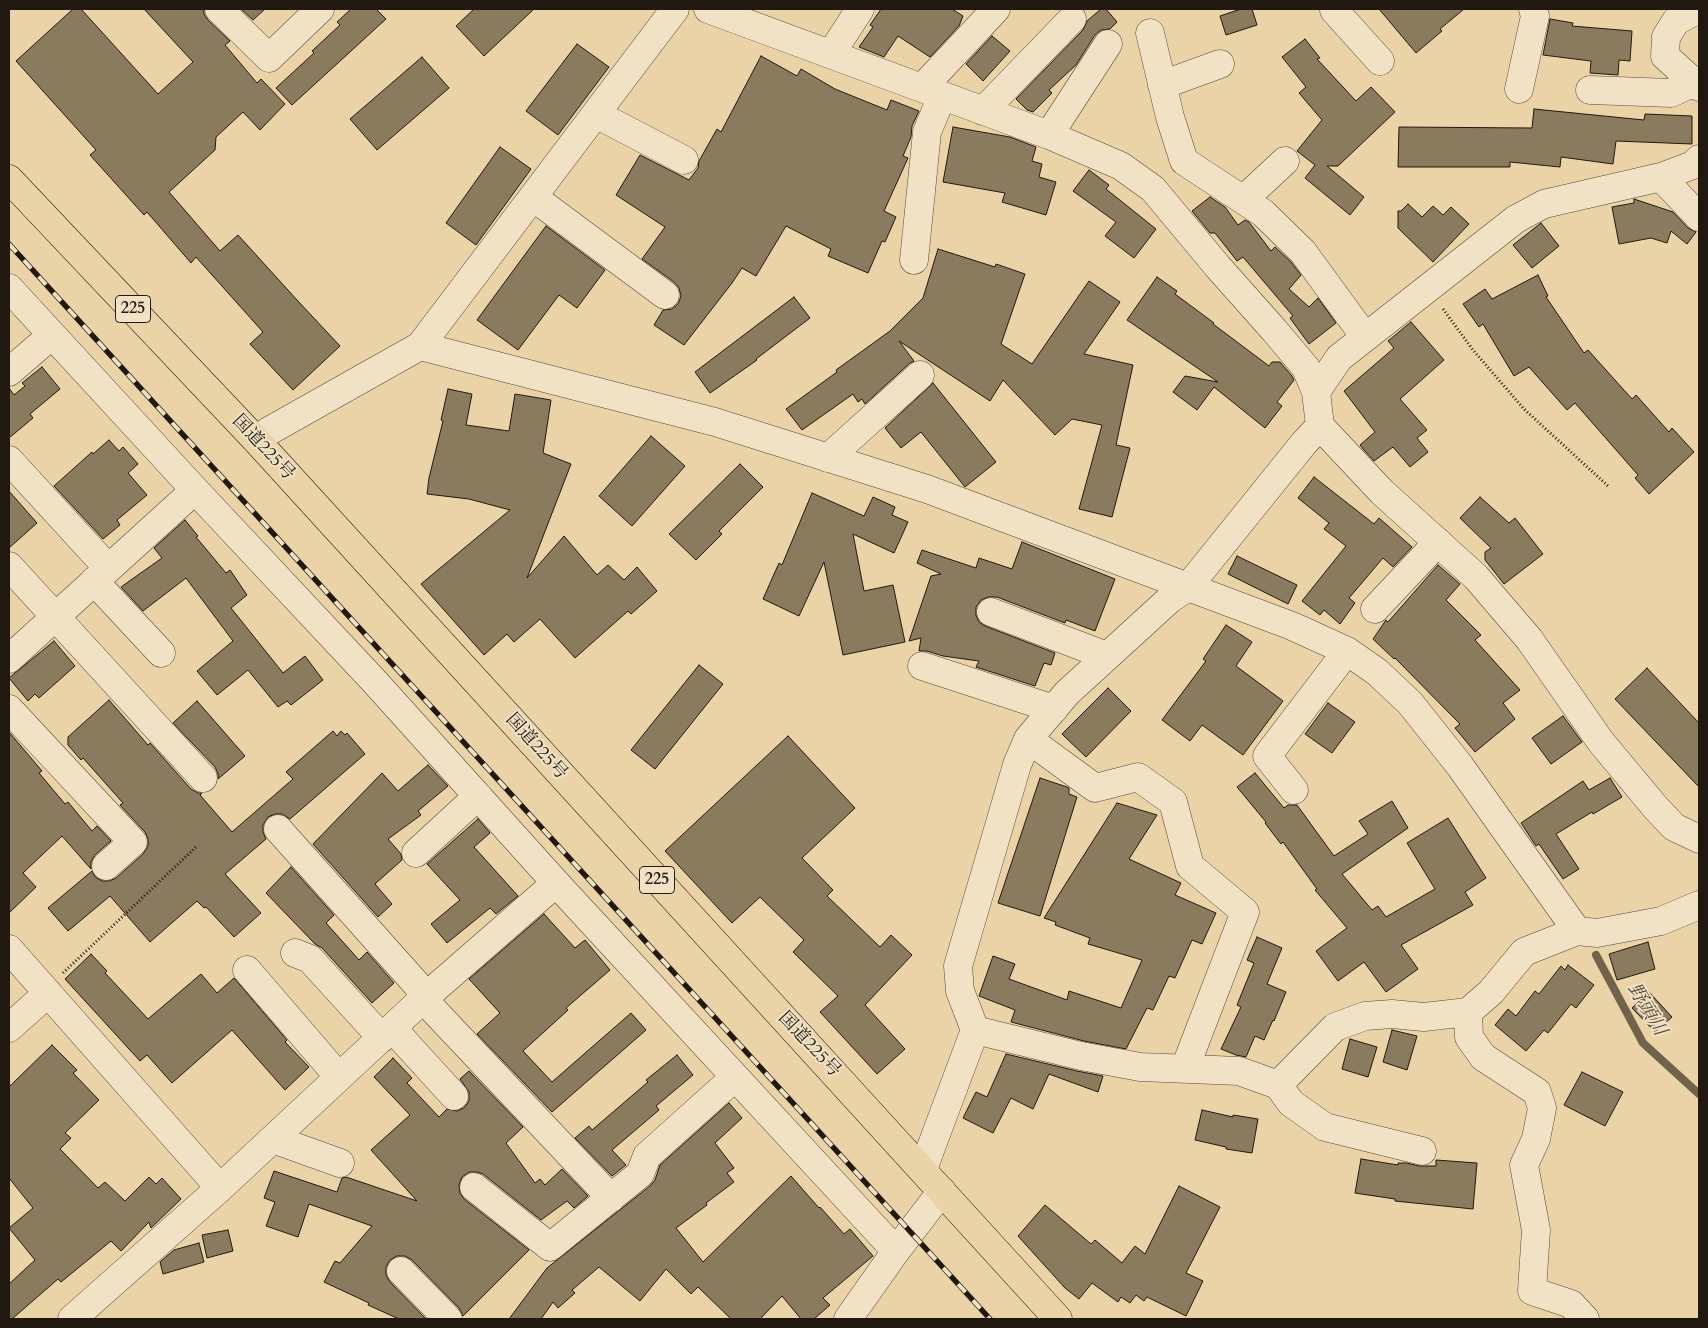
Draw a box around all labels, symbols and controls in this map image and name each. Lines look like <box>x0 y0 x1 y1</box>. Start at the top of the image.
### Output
road number: 225 <box>116 296 150 322</box>
street label: 国道225号 <box>227 411 299 485</box>
street label: 国道225号 <box>501 709 571 785</box>
road number: 225 <box>640 866 674 894</box>
water label: 野頭川 <box>1622 980 1670 1040</box>
street label: 国道225号 <box>773 1008 845 1082</box>

